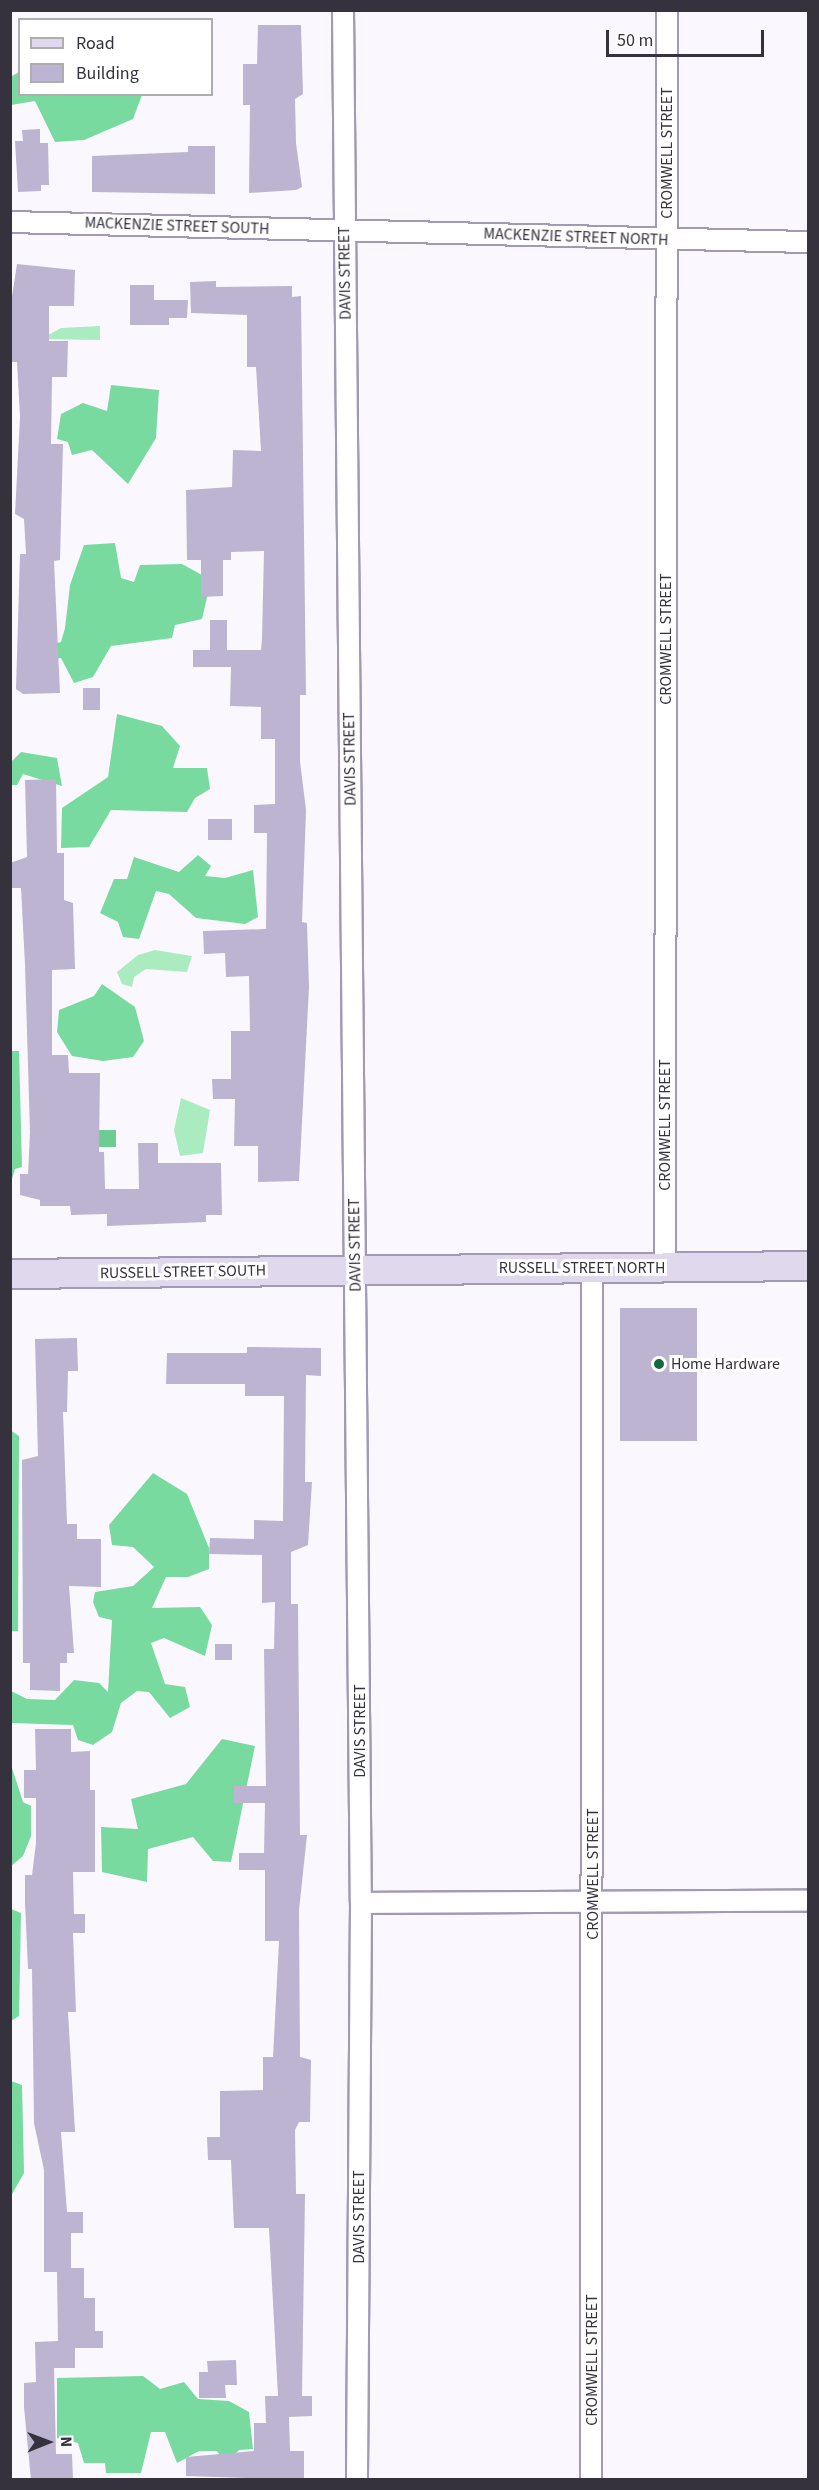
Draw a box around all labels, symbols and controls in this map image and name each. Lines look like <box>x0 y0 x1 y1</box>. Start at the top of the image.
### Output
legend <box>18 18 213 96</box>
scale bar <box>609 18 766 56</box>
text: 50 m <box>617 28 653 53</box>
text: Road <box>76 31 115 56</box>
text: Building <box>76 61 139 86</box>
street label: CROMWELL STREET <box>657 87 677 219</box>
street label: MACKENZIE STREET SOUTH <box>84 213 270 239</box>
street label: MACKENZIE STREET NORTH <box>483 224 669 250</box>
street label: DAVIS STREET <box>335 226 355 320</box>
street label: CROMWELL STREET <box>656 573 676 705</box>
street label: DAVIS STREET <box>340 712 360 806</box>
street label: CROMWELL STREET <box>655 1059 675 1191</box>
street label: DAVIS STREET <box>345 1198 365 1292</box>
street label: RUSSELL STREET NORTH <box>499 1258 665 1278</box>
street label: RUSSELL STREET SOUTH <box>100 1261 266 1283</box>
place label: Home Hardware <box>671 1354 780 1374</box>
marker: Home Hardware <box>652 1357 666 1371</box>
street label: DAVIS STREET <box>350 1684 370 1778</box>
street label: CROMWELL STREET <box>583 1808 603 1940</box>
street label: DAVIS STREET <box>349 2170 369 2264</box>
street label: CROMWELL STREET <box>582 2294 602 2426</box>
north arrow <box>18 2412 78 2472</box>
text: N <box>55 2436 77 2447</box>

